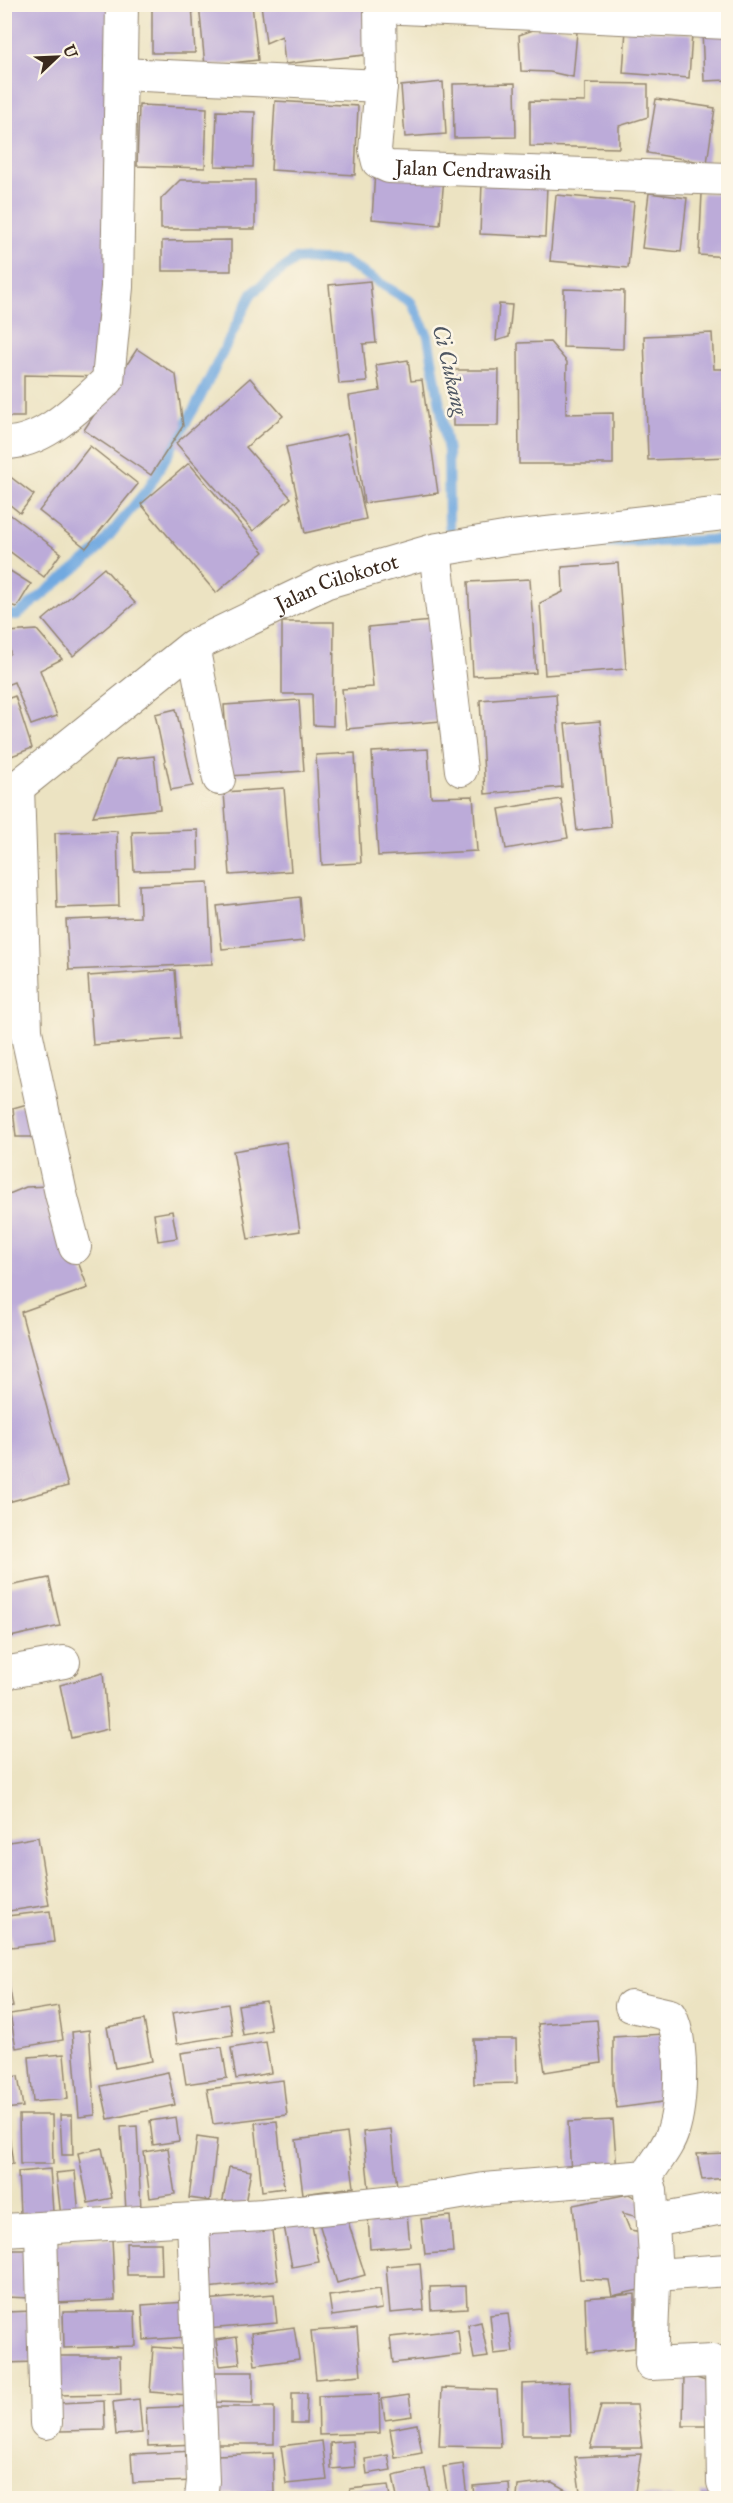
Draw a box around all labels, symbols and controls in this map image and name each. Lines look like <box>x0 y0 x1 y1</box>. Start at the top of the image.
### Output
north arrow <box>27 27 87 87</box>
text: U <box>59 42 82 61</box>
street label: Jalan Cendrawasih <box>392 154 552 186</box>
water label: Ci Cukang <box>427 322 474 420</box>
street label: Jalan Cilokotot <box>269 548 402 618</box>

